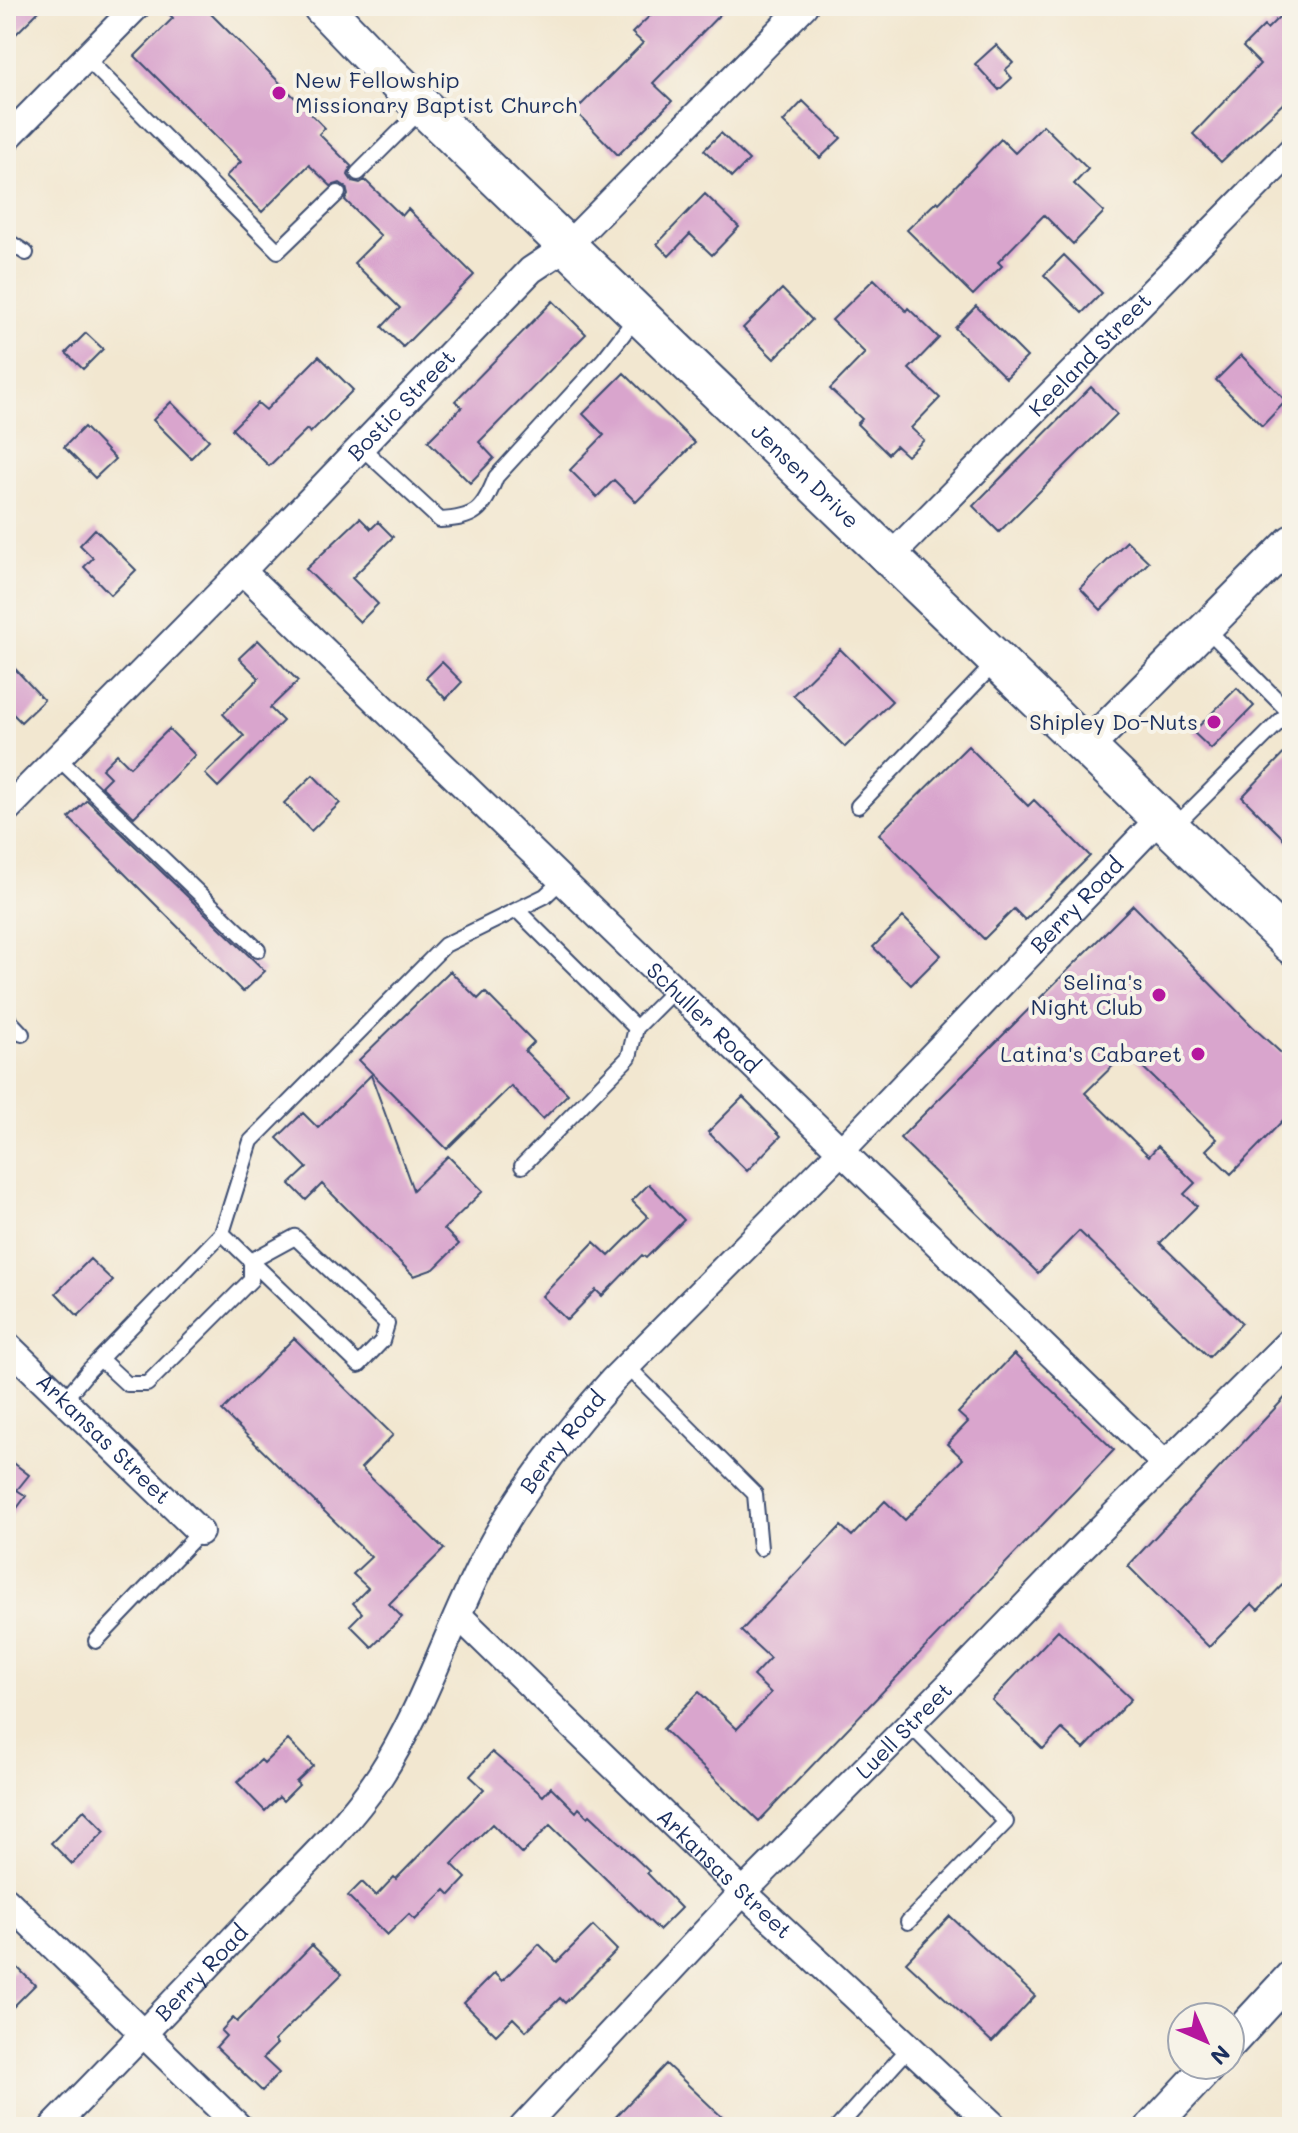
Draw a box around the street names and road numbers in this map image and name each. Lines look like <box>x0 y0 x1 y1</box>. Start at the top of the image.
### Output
street label: Keeland Street <box>1022 286 1157 422</box>
street label: Bostic Street <box>341 343 461 467</box>
street label: Jensen Drive <box>745 416 866 534</box>
street label: Berry Road <box>1023 850 1129 959</box>
street label: Schuller Road <box>641 955 767 1079</box>
street label: Arkansas Street <box>31 1367 177 1510</box>
street label: Berry Road <box>513 1384 611 1499</box>
street label: Luell Street <box>849 1675 958 1785</box>
street label: Arkansas Street <box>651 1802 799 1945</box>
street label: Berry Road <box>148 1918 254 2027</box>

